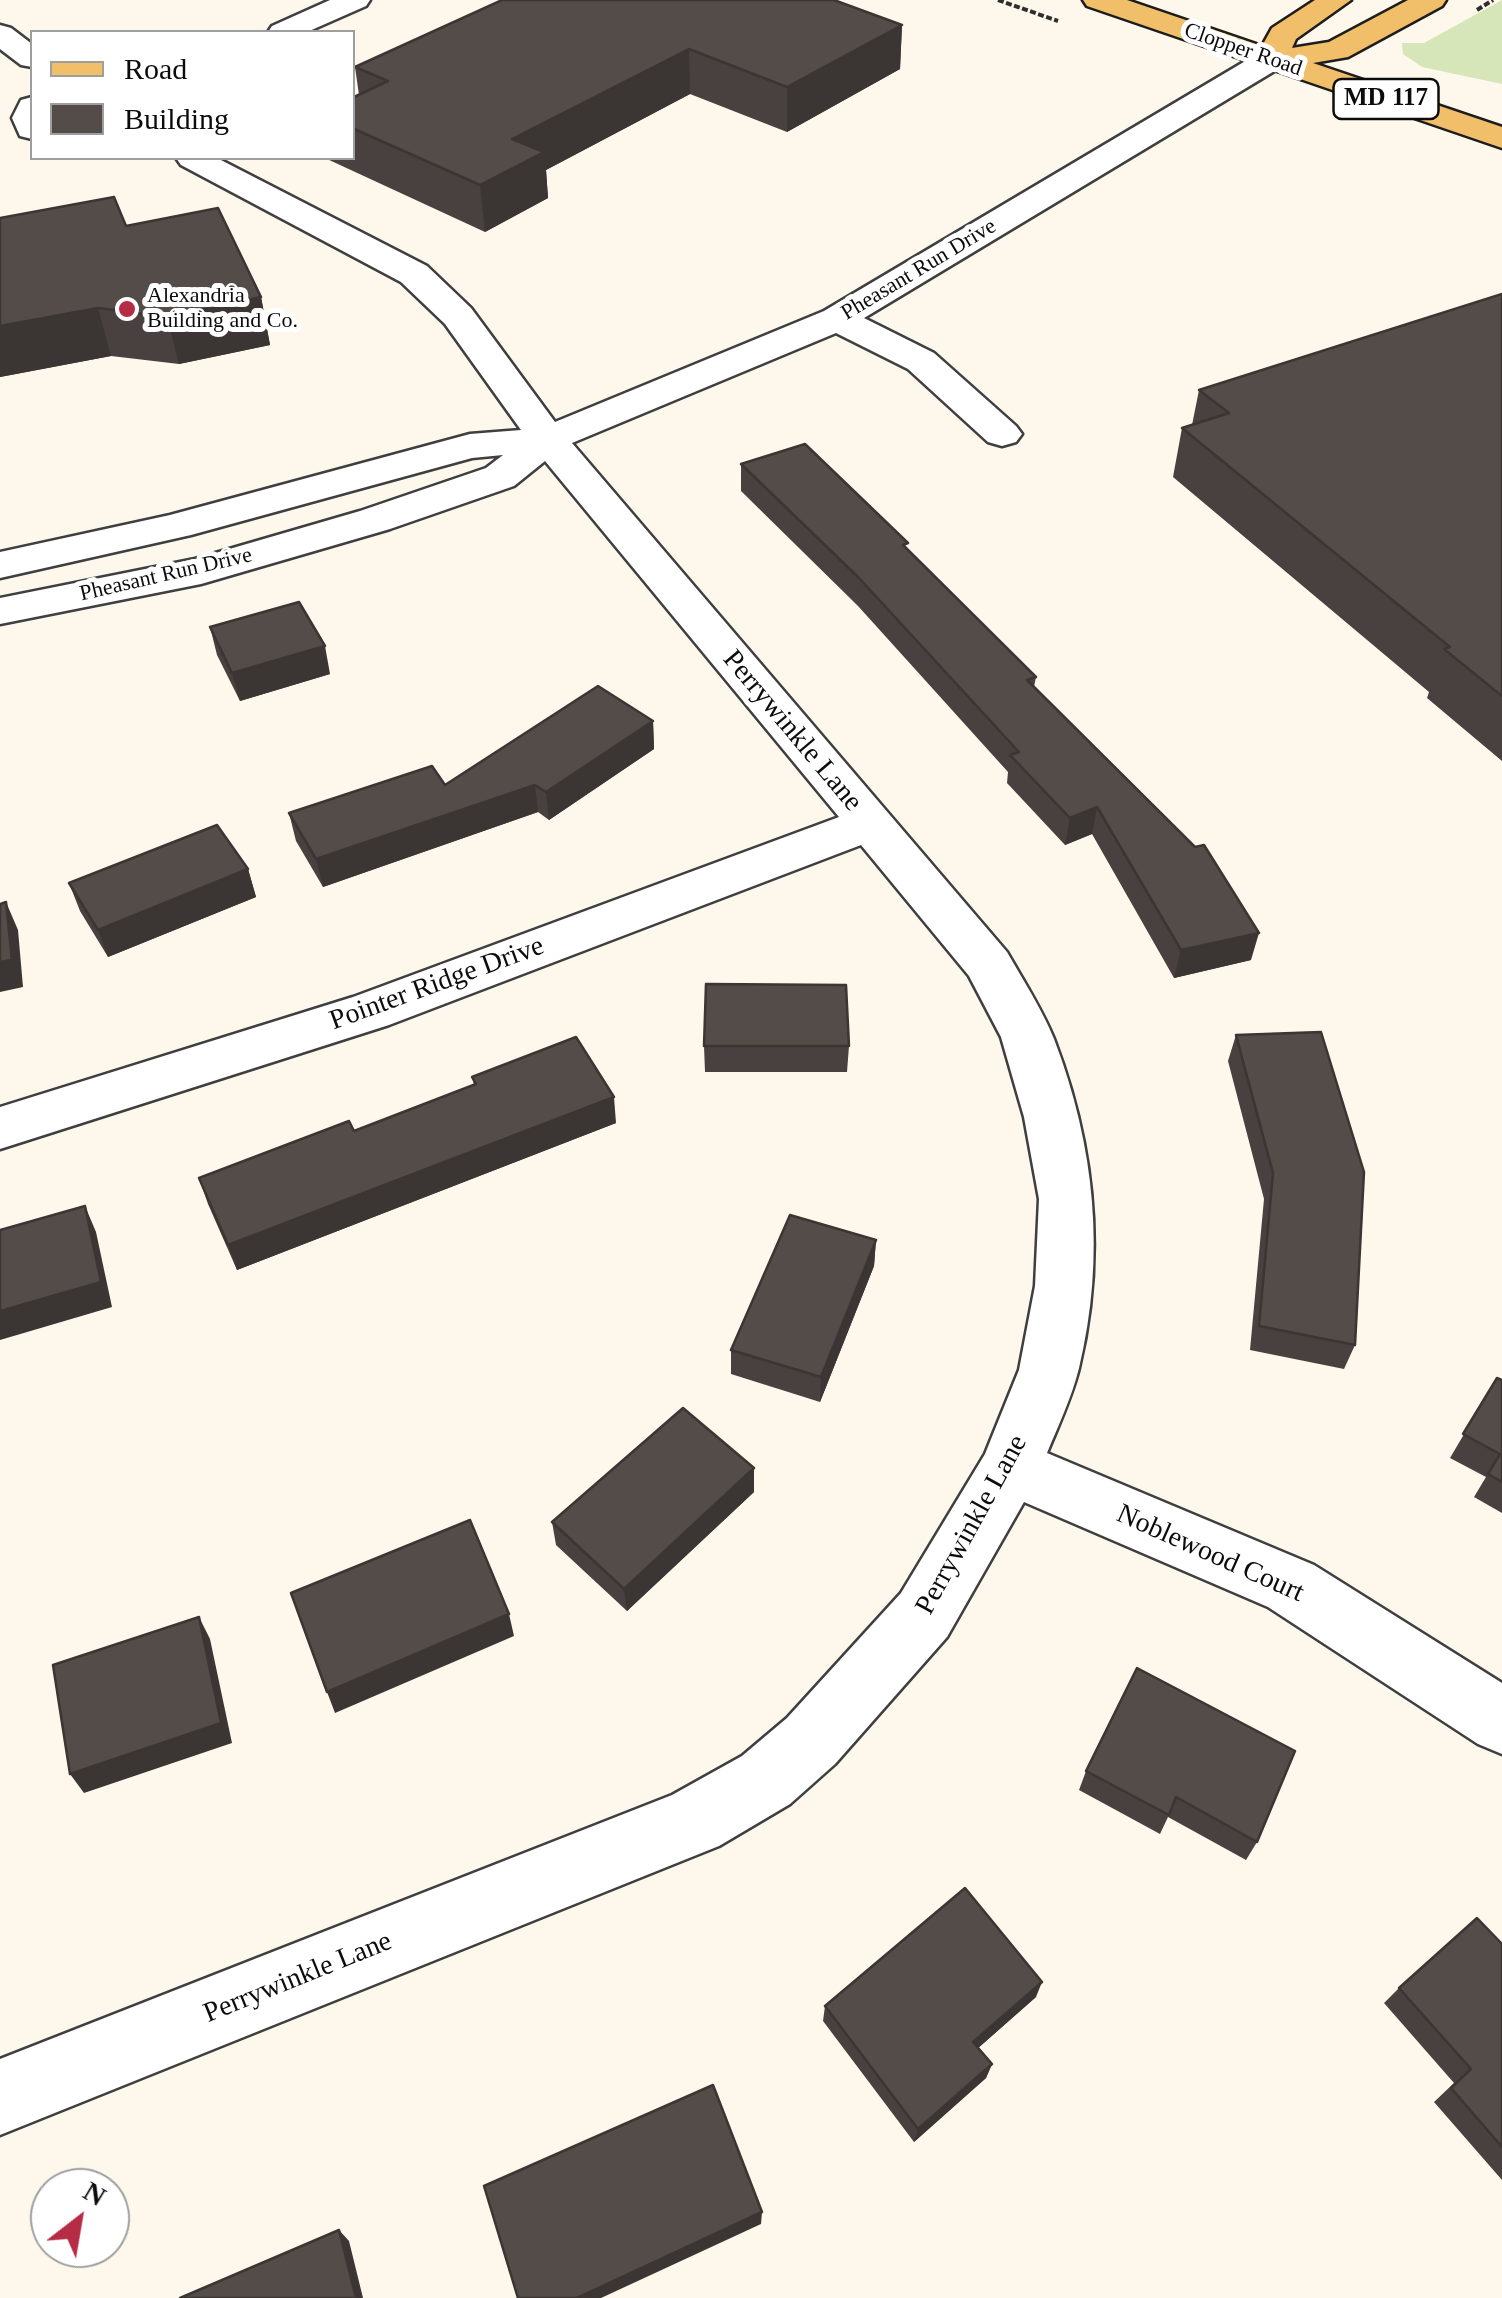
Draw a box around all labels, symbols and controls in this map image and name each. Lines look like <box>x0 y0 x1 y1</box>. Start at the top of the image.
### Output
street label: Clopper Road <box>1181 18 1305 82</box>
legend <box>30 30 355 160</box>
text: Road <box>124 52 187 85</box>
road number: MD 117 <box>1334 79 1438 119</box>
text: Building <box>124 102 229 135</box>
street label: Pheasant Run Drive <box>837 213 1001 327</box>
place label: Alexandria Building and Co. <box>147 283 298 334</box>
marker: Alexandria Building and Co. <box>116 298 138 320</box>
street label: Pheasant Run Drive <box>77 542 255 608</box>
street label: Perrywinkle Lane <box>715 644 869 818</box>
street label: Pointer Ridge Drive <box>325 930 549 1038</box>
street label: Perrywinkle Lane <box>909 1429 1035 1621</box>
street label: Noblewood Court <box>1111 1498 1309 1610</box>
street label: Perrywinkle Lane <box>199 1925 397 2031</box>
north arrow <box>30 2168 130 2268</box>
text: N <box>78 2175 111 2212</box>

